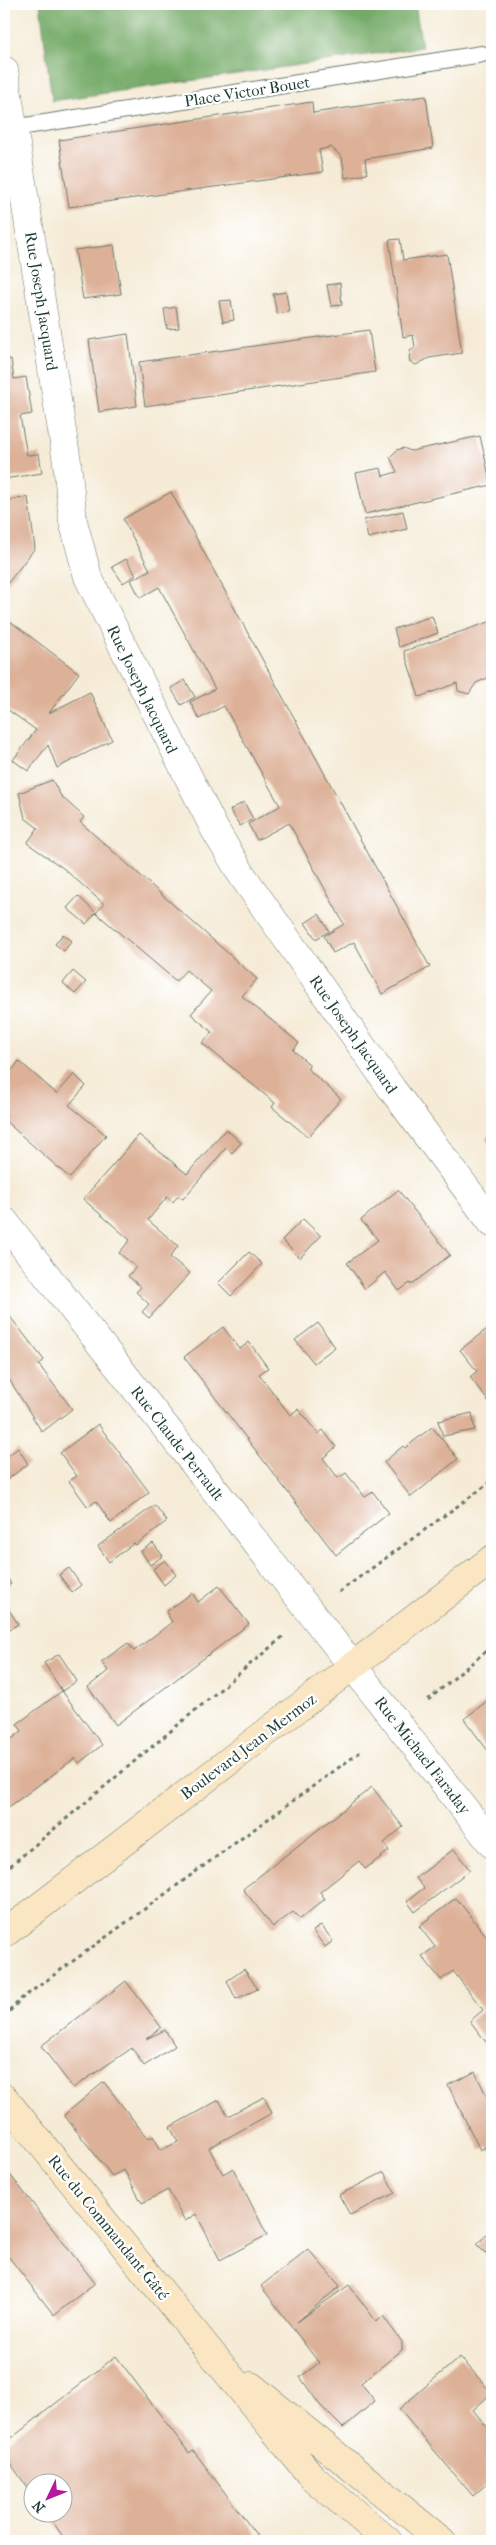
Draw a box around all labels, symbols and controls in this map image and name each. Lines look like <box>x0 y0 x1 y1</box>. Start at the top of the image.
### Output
street label: Place Victor Bouet <box>183 72 311 111</box>
street label: Rue Joseph Jacquard <box>21 230 62 372</box>
street label: Rue Joseph Jacquard <box>103 622 182 757</box>
street label: Rue Joseph Jacquard <box>306 971 402 1097</box>
street label: Rue Claude Perrault <box>127 1382 229 1505</box>
street label: Boulevard Jean Mermoz <box>177 1689 320 1804</box>
street label: Rue Michael Faraday <box>371 1693 475 1818</box>
street label: Rue du Commandant Gâté <box>44 2151 173 2304</box>
north arrow <box>22 2472 72 2522</box>
text: N <box>29 2497 49 2516</box>

